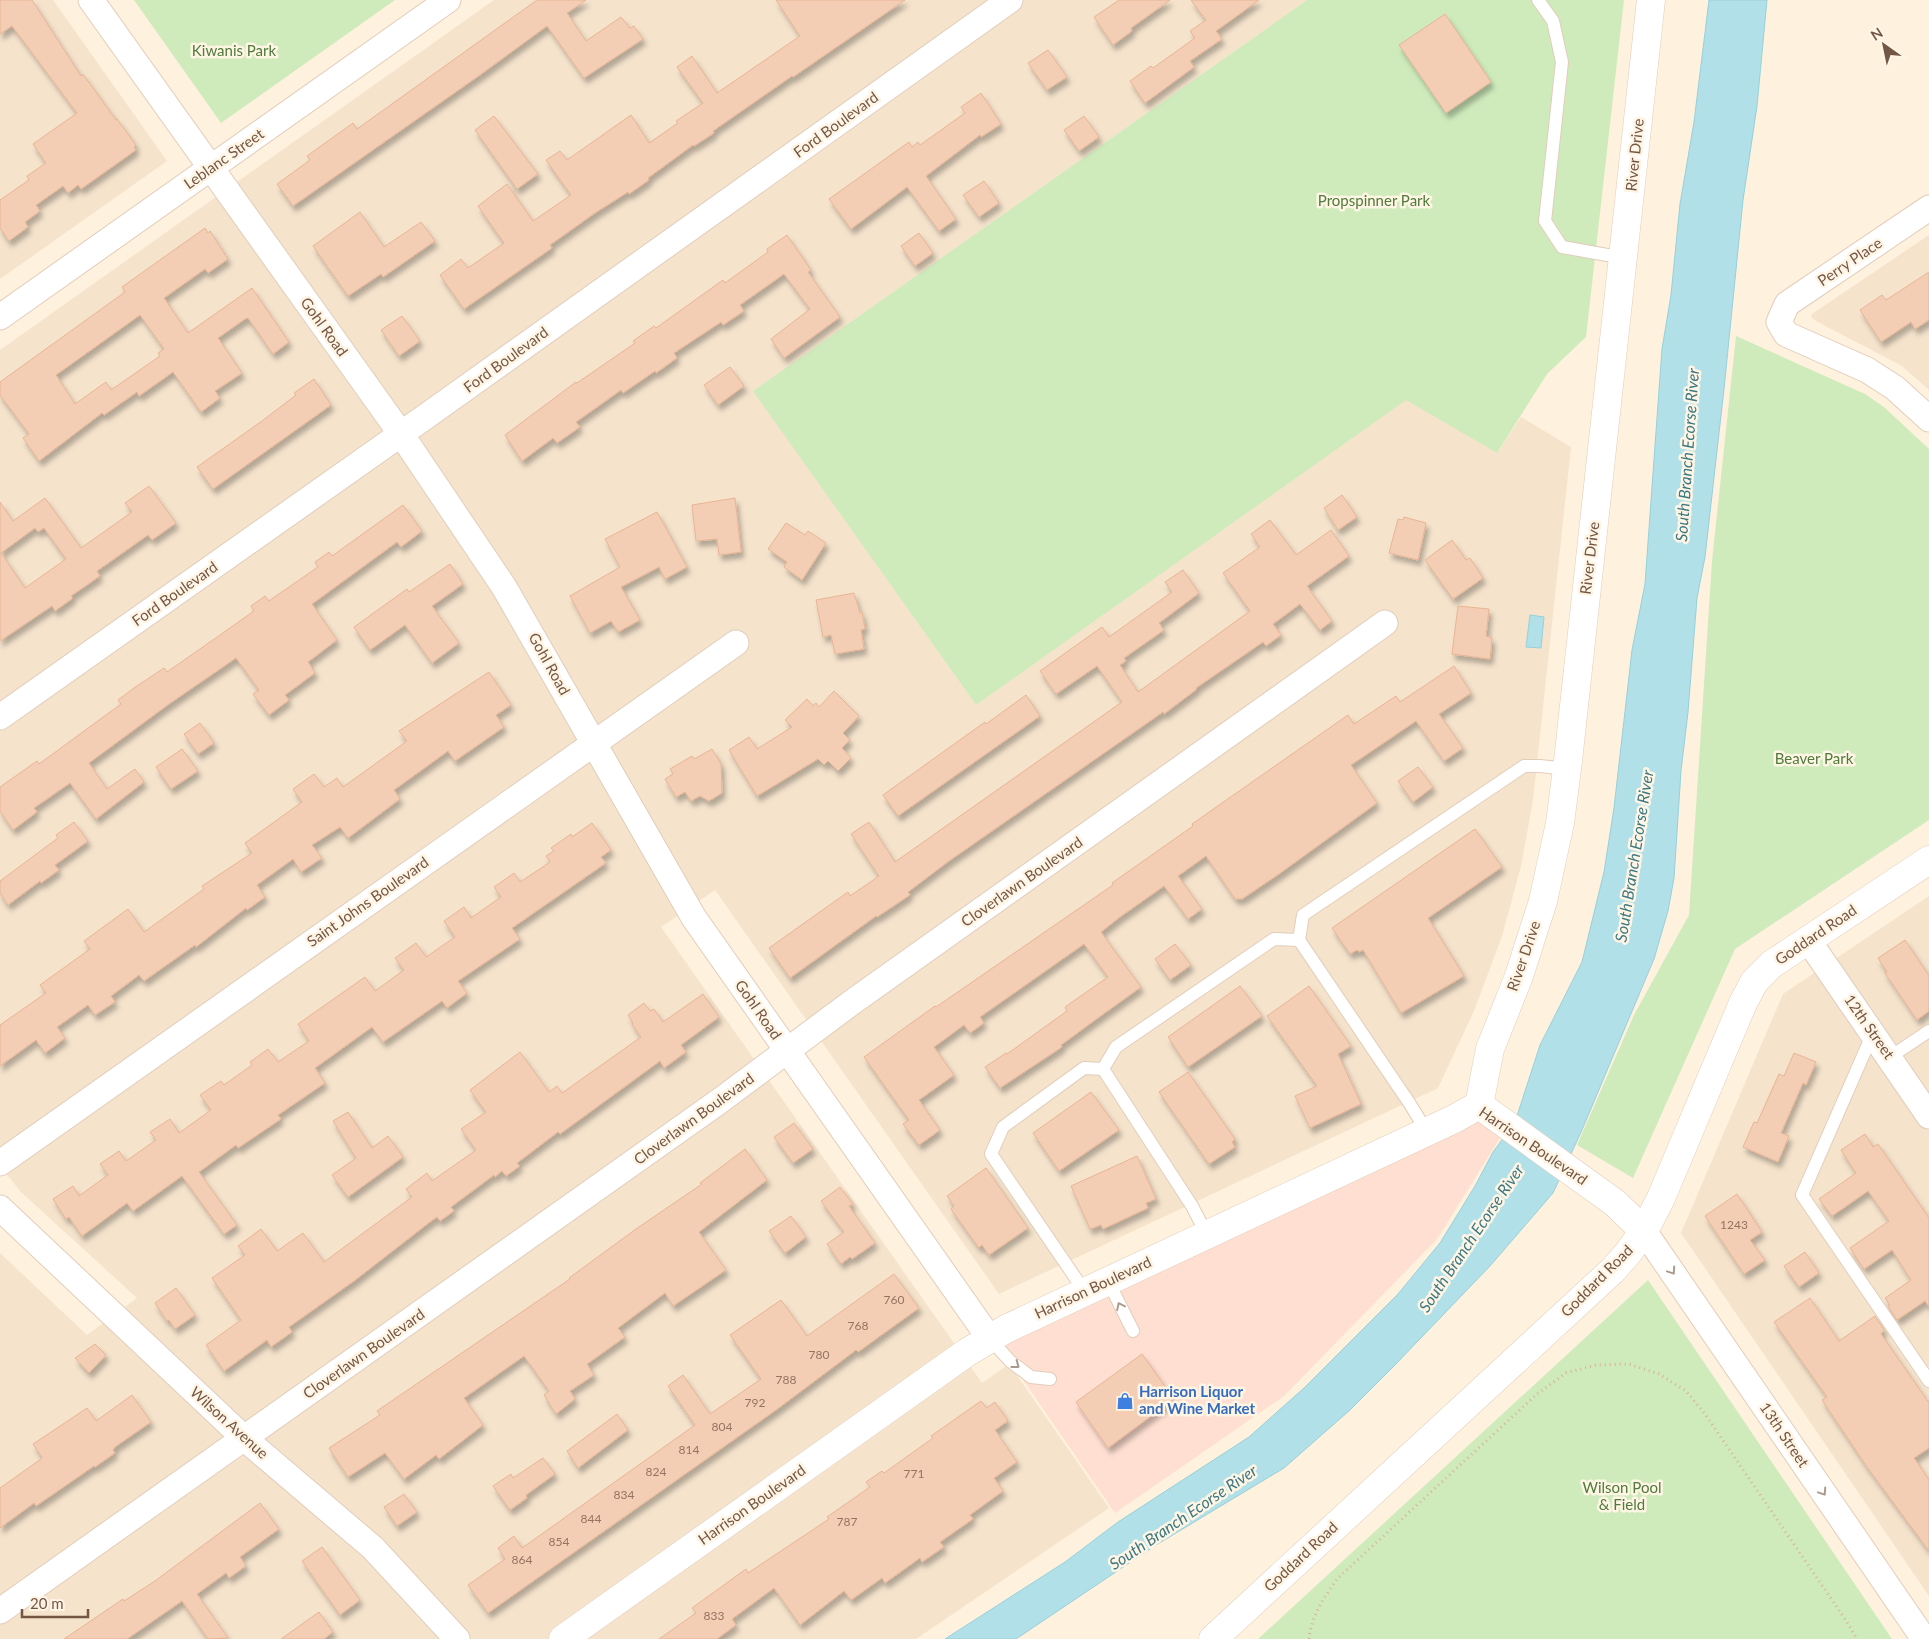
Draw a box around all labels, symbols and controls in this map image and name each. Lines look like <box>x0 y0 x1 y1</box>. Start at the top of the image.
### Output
north arrow <box>1859 20 1909 70</box>
text: N <box>1867 24 1886 44</box>
park label: Kiwanis Park <box>192 41 277 59</box>
street label: Ford Boulevard <box>790 87 881 161</box>
street label: River Drive <box>1621 118 1647 192</box>
street label: Leblanc Street <box>180 124 267 192</box>
park label: Propspinner Park <box>1318 191 1431 209</box>
street label: Perry Place <box>1814 233 1885 289</box>
street label: Gohl Road <box>297 293 352 359</box>
street label: Ford Boulevard <box>460 322 551 396</box>
water label: South Branch Ecorse River <box>1671 367 1702 542</box>
street label: River Drive <box>1576 520 1602 595</box>
street label: Ford Boulevard <box>128 557 221 629</box>
street label: Gohl Road <box>525 629 574 698</box>
park label: Beaver Park <box>1775 749 1854 767</box>
water label: South Branch Ecorse River <box>1611 768 1657 943</box>
street label: Cloverlawn Boulevard <box>957 832 1086 930</box>
street label: Saint Johns Boulevard <box>303 852 432 950</box>
street label: Goddard Road <box>1771 900 1860 968</box>
street label: River Drive <box>1503 918 1543 993</box>
street label: Gohl Road <box>732 976 786 1043</box>
street label: 12th Street <box>1841 991 1899 1063</box>
street label: Cloverlawn Boulevard <box>630 1069 757 1168</box>
street label: Harrison Boulevard <box>1476 1102 1591 1188</box>
water label: South Branch Ecorse River <box>1414 1160 1527 1315</box>
house number: 1243 <box>1720 1217 1748 1232</box>
street label: Goddard Road <box>1557 1241 1636 1320</box>
street label: Harrison Boulevard <box>1031 1252 1154 1322</box>
one-way arrow <box>1666 1265 1675 1275</box>
house number: 760 <box>884 1292 904 1307</box>
one-way arrow <box>1116 1302 1126 1311</box>
street label: Cloverlawn Boulevard <box>299 1304 428 1402</box>
house number: 768 <box>848 1318 868 1333</box>
house number: 780 <box>809 1347 829 1362</box>
one-way arrow <box>1010 1360 1019 1368</box>
house number: 788 <box>776 1372 796 1387</box>
street label: Wilson Avenue <box>187 1382 273 1462</box>
place label: Harrison Liquor and Wine Market <box>1139 1382 1255 1417</box>
shop icon: Harrison Liquor and Wine Market <box>1115 1391 1135 1411</box>
house number: 792 <box>745 1395 765 1410</box>
street label: 13th Street <box>1757 1399 1813 1471</box>
house number: 804 <box>712 1419 732 1434</box>
house number: 814 <box>679 1442 699 1457</box>
street label: Harrison Boulevard <box>694 1460 809 1548</box>
water label: South Branch Ecorse River <box>1105 1460 1260 1573</box>
house number: 824 <box>646 1464 666 1479</box>
house number: 771 <box>904 1466 924 1481</box>
park label: Wilson Pool & Field <box>1583 1478 1662 1513</box>
one-way arrow <box>1817 1486 1826 1496</box>
house number: 834 <box>614 1487 634 1502</box>
house number: 844 <box>581 1511 601 1526</box>
house number: 787 <box>837 1514 857 1529</box>
street label: Goddard Road <box>1260 1518 1341 1595</box>
house number: 854 <box>549 1534 569 1549</box>
house number: 864 <box>512 1552 532 1567</box>
scale bar <box>22 1586 89 1618</box>
text: 20 m <box>30 1594 64 1612</box>
house number: 833 <box>704 1608 724 1623</box>

